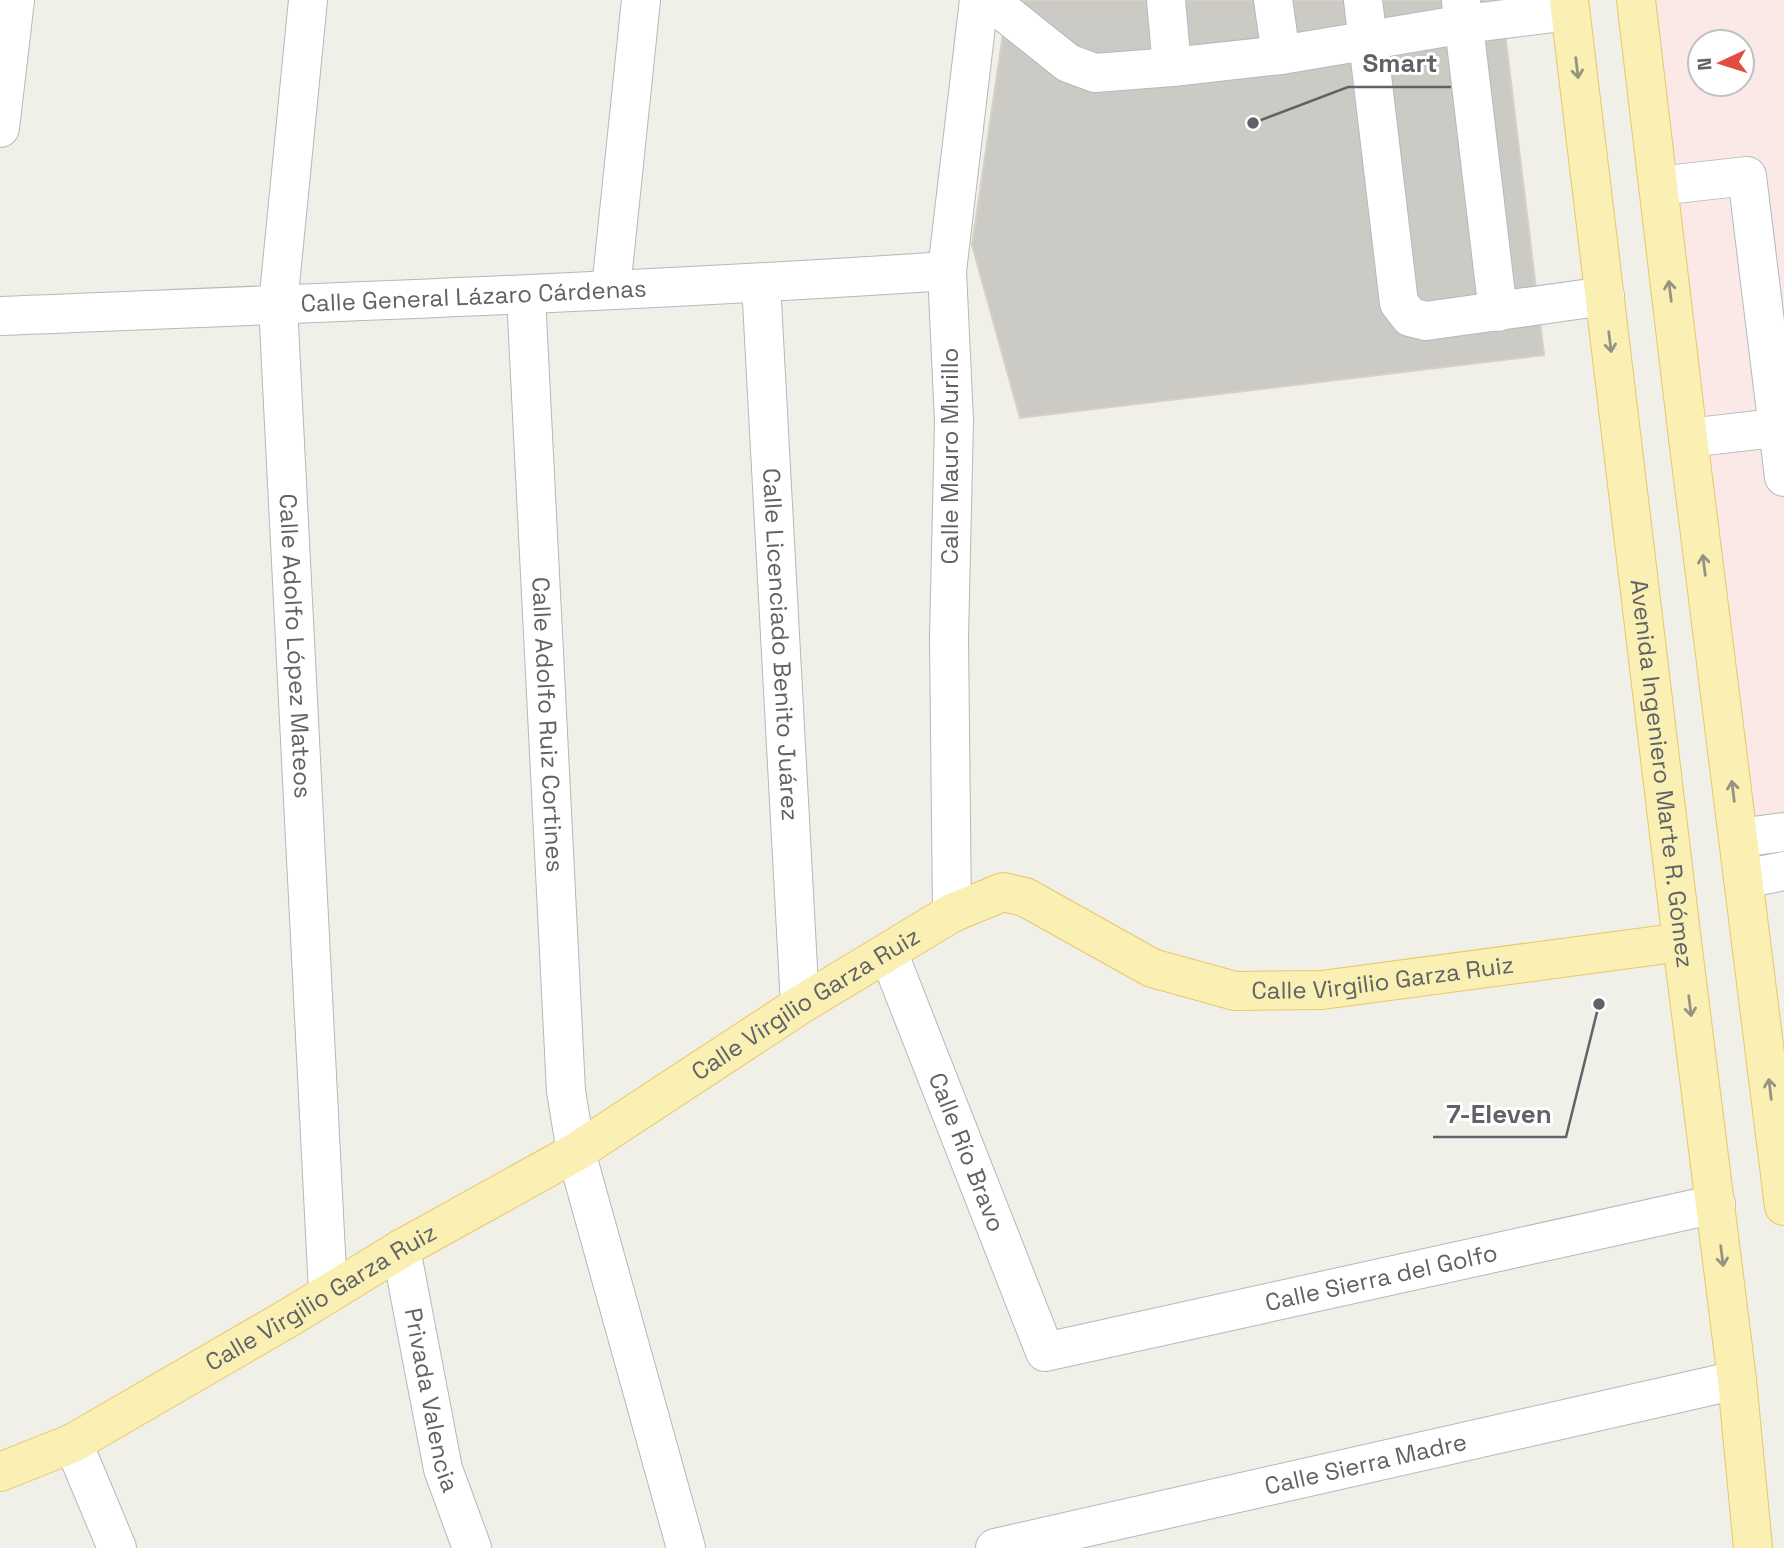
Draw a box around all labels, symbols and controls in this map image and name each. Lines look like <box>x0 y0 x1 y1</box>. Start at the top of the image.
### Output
north arrow <box>1686 28 1756 98</box>
callout: Smart <box>1348 40 1451 87</box>
text: Smart <box>1362 46 1438 80</box>
one-way arrow <box>1570 56 1583 79</box>
text: N <box>1692 57 1717 71</box>
street label: Calle General Lázaro Cárdenas <box>300 272 647 319</box>
one-way arrow <box>1664 280 1677 302</box>
one-way arrow <box>1604 330 1617 353</box>
street label: Calle Mauro Murillo <box>934 348 965 564</box>
street label: Calle Licenciado Benito Juárez <box>756 467 806 822</box>
street label: Calle Adolfo López Mateos <box>273 493 319 799</box>
one-way arrow <box>1697 554 1710 577</box>
street label: Calle Adolfo Ruiz Cortines <box>525 576 571 873</box>
street label: Avenida Ingeniero Marte R. Gómez <box>1624 577 1701 969</box>
one-way arrow <box>1726 780 1739 803</box>
street label: Calle Virgilio Garza Ruiz <box>685 920 925 1087</box>
street label: Calle Virgilio Garza Ruiz <box>1251 949 1516 1006</box>
one-way arrow <box>1684 994 1697 1017</box>
street label: Calle Río Bravo <box>922 1068 1012 1236</box>
one-way arrow <box>1763 1079 1776 1101</box>
callout: 7-Eleven <box>1433 1090 1566 1137</box>
text: 7-Eleven <box>1446 1097 1552 1131</box>
street label: Calle Virgilio Garza Ruiz <box>199 1216 442 1378</box>
street label: Calle Sierra del Golfo <box>1262 1237 1500 1318</box>
one-way arrow <box>1716 1244 1729 1267</box>
street label: Privada Valencia <box>398 1305 466 1497</box>
street label: Calle Sierra Madre <box>1261 1426 1470 1502</box>

